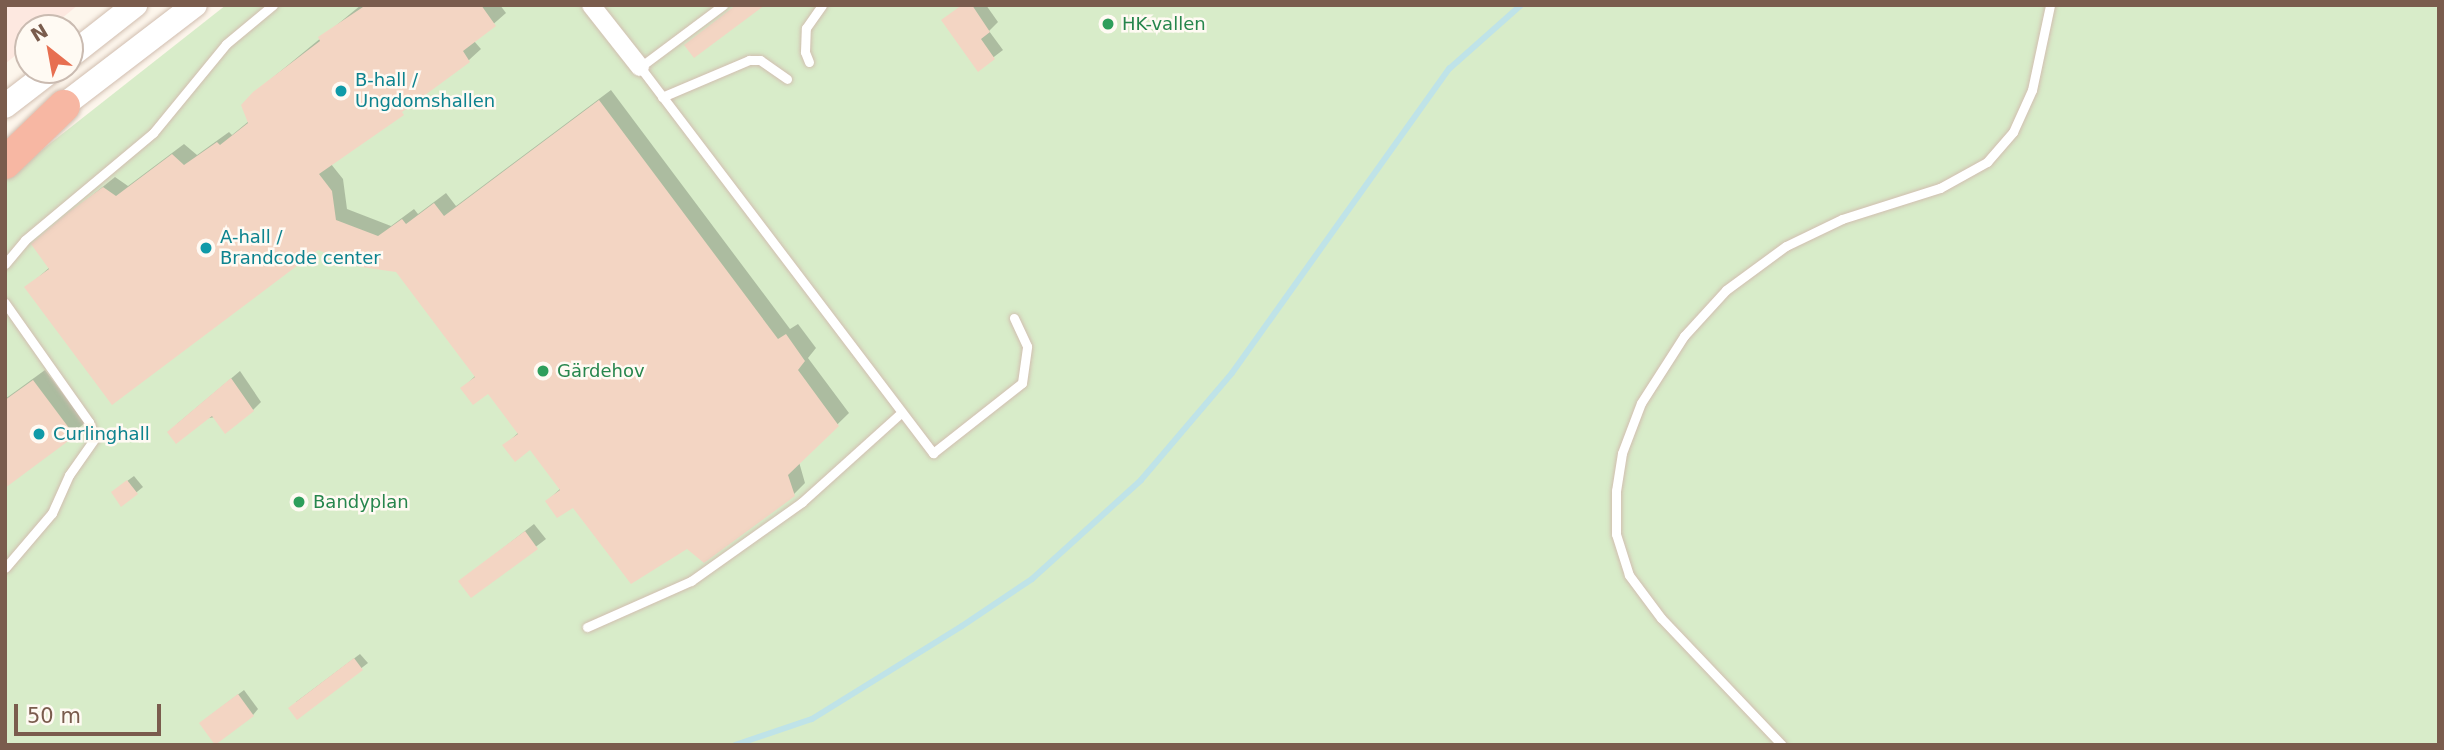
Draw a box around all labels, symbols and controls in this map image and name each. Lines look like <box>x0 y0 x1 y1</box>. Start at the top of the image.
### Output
place label: HK-vallen <box>1122 13 1206 35</box>
north arrow <box>14 14 84 84</box>
marker: HK-vallen <box>1100 16 1116 32</box>
text: N <box>27 19 52 46</box>
place label: B-hall / Ungdomshallen <box>355 70 495 112</box>
marker: B-hall / Ungdomshallen <box>333 83 349 99</box>
place label: A-hall / Brandcode center <box>220 227 381 270</box>
marker: A-hall / Brandcode center <box>198 240 214 256</box>
place label: Gärdehov <box>557 360 645 382</box>
marker: Gärdehov <box>535 363 551 379</box>
place label: Curlinghall <box>53 423 150 445</box>
marker: Curlinghall <box>31 426 47 442</box>
place label: Bandyplan <box>313 491 409 513</box>
marker: Bandyplan <box>291 494 307 510</box>
scale bar <box>18 690 164 734</box>
text: 50 m <box>27 704 81 728</box>

